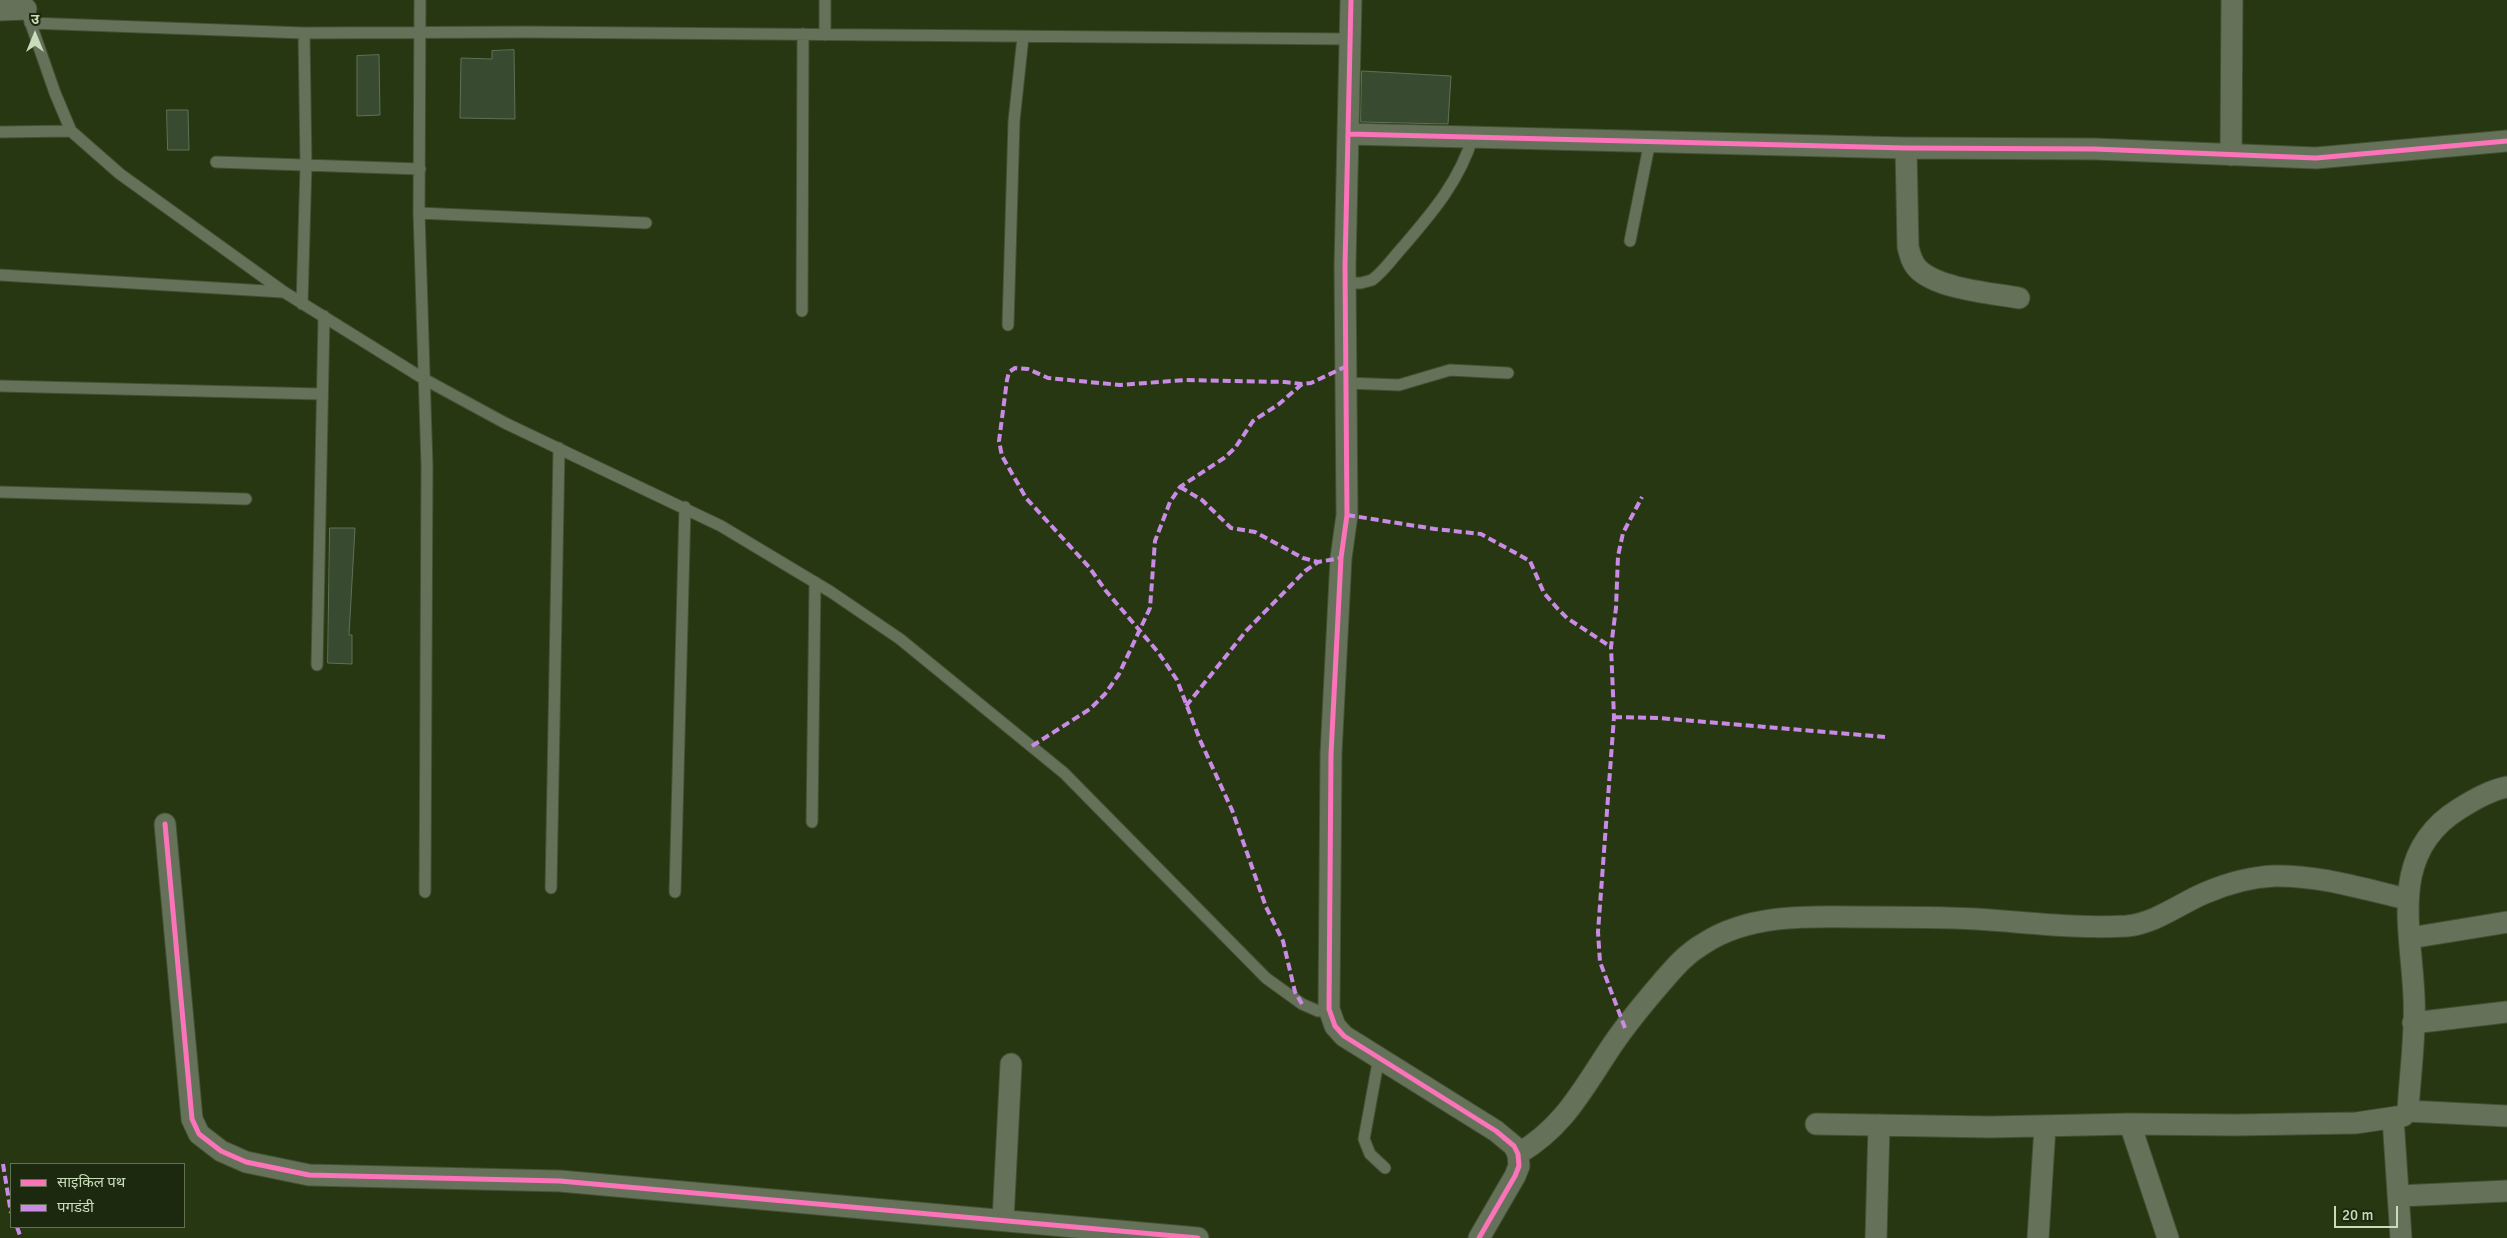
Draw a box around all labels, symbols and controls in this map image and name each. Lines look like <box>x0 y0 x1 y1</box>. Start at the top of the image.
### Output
north arrow <box>10 10 60 60</box>
text: उ <box>31 11 39 28</box>
legend <box>10 1163 185 1228</box>
text: साइकिल पथ <box>57 1173 125 1191</box>
scale bar <box>2337 1196 2401 1228</box>
text: पगडंडी <box>57 1198 94 1216</box>
text: 20 m <box>2342 1206 2373 1224</box>

